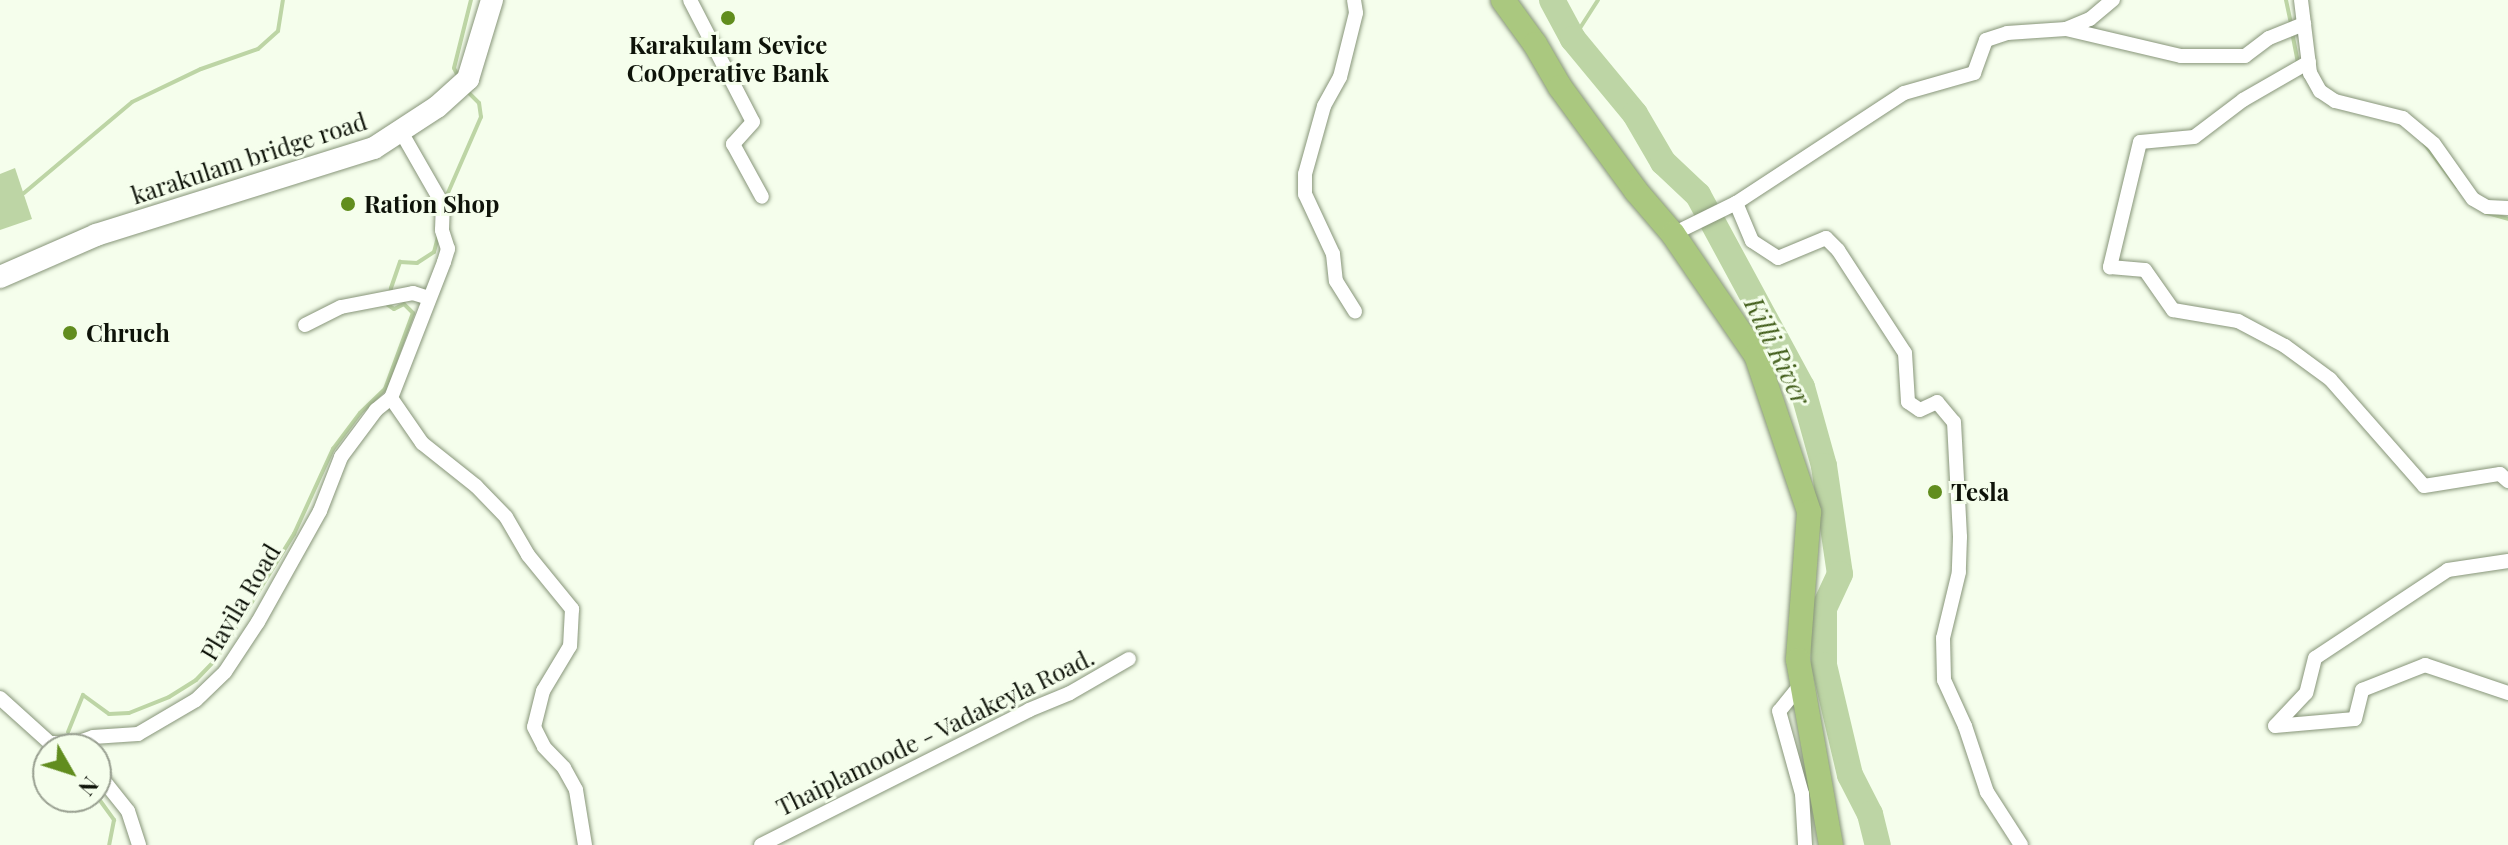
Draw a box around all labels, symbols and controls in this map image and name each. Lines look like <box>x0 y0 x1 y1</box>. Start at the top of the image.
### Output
marker: Karakulam Sevice CoOperative Bank <box>719 9 737 27</box>
place label: Karakulam Sevice CoOperative Bank <box>627 31 829 87</box>
street label: karakulam bridge road <box>128 106 370 210</box>
place label: Ration Shop <box>364 190 499 218</box>
marker: Ration Shop <box>339 195 357 213</box>
water label: Killi River <box>1739 292 1817 410</box>
place label: Chruch <box>86 319 170 347</box>
marker: Chruch <box>61 324 79 342</box>
place label: Tesla <box>1951 478 2009 506</box>
marker: Tesla <box>1926 483 1944 501</box>
street label: Plavila Road <box>194 539 286 665</box>
street label: Thaiplamoode - Vadakeyla Road. <box>771 642 1099 822</box>
north arrow <box>32 733 112 813</box>
text: N <box>72 771 106 802</box>

